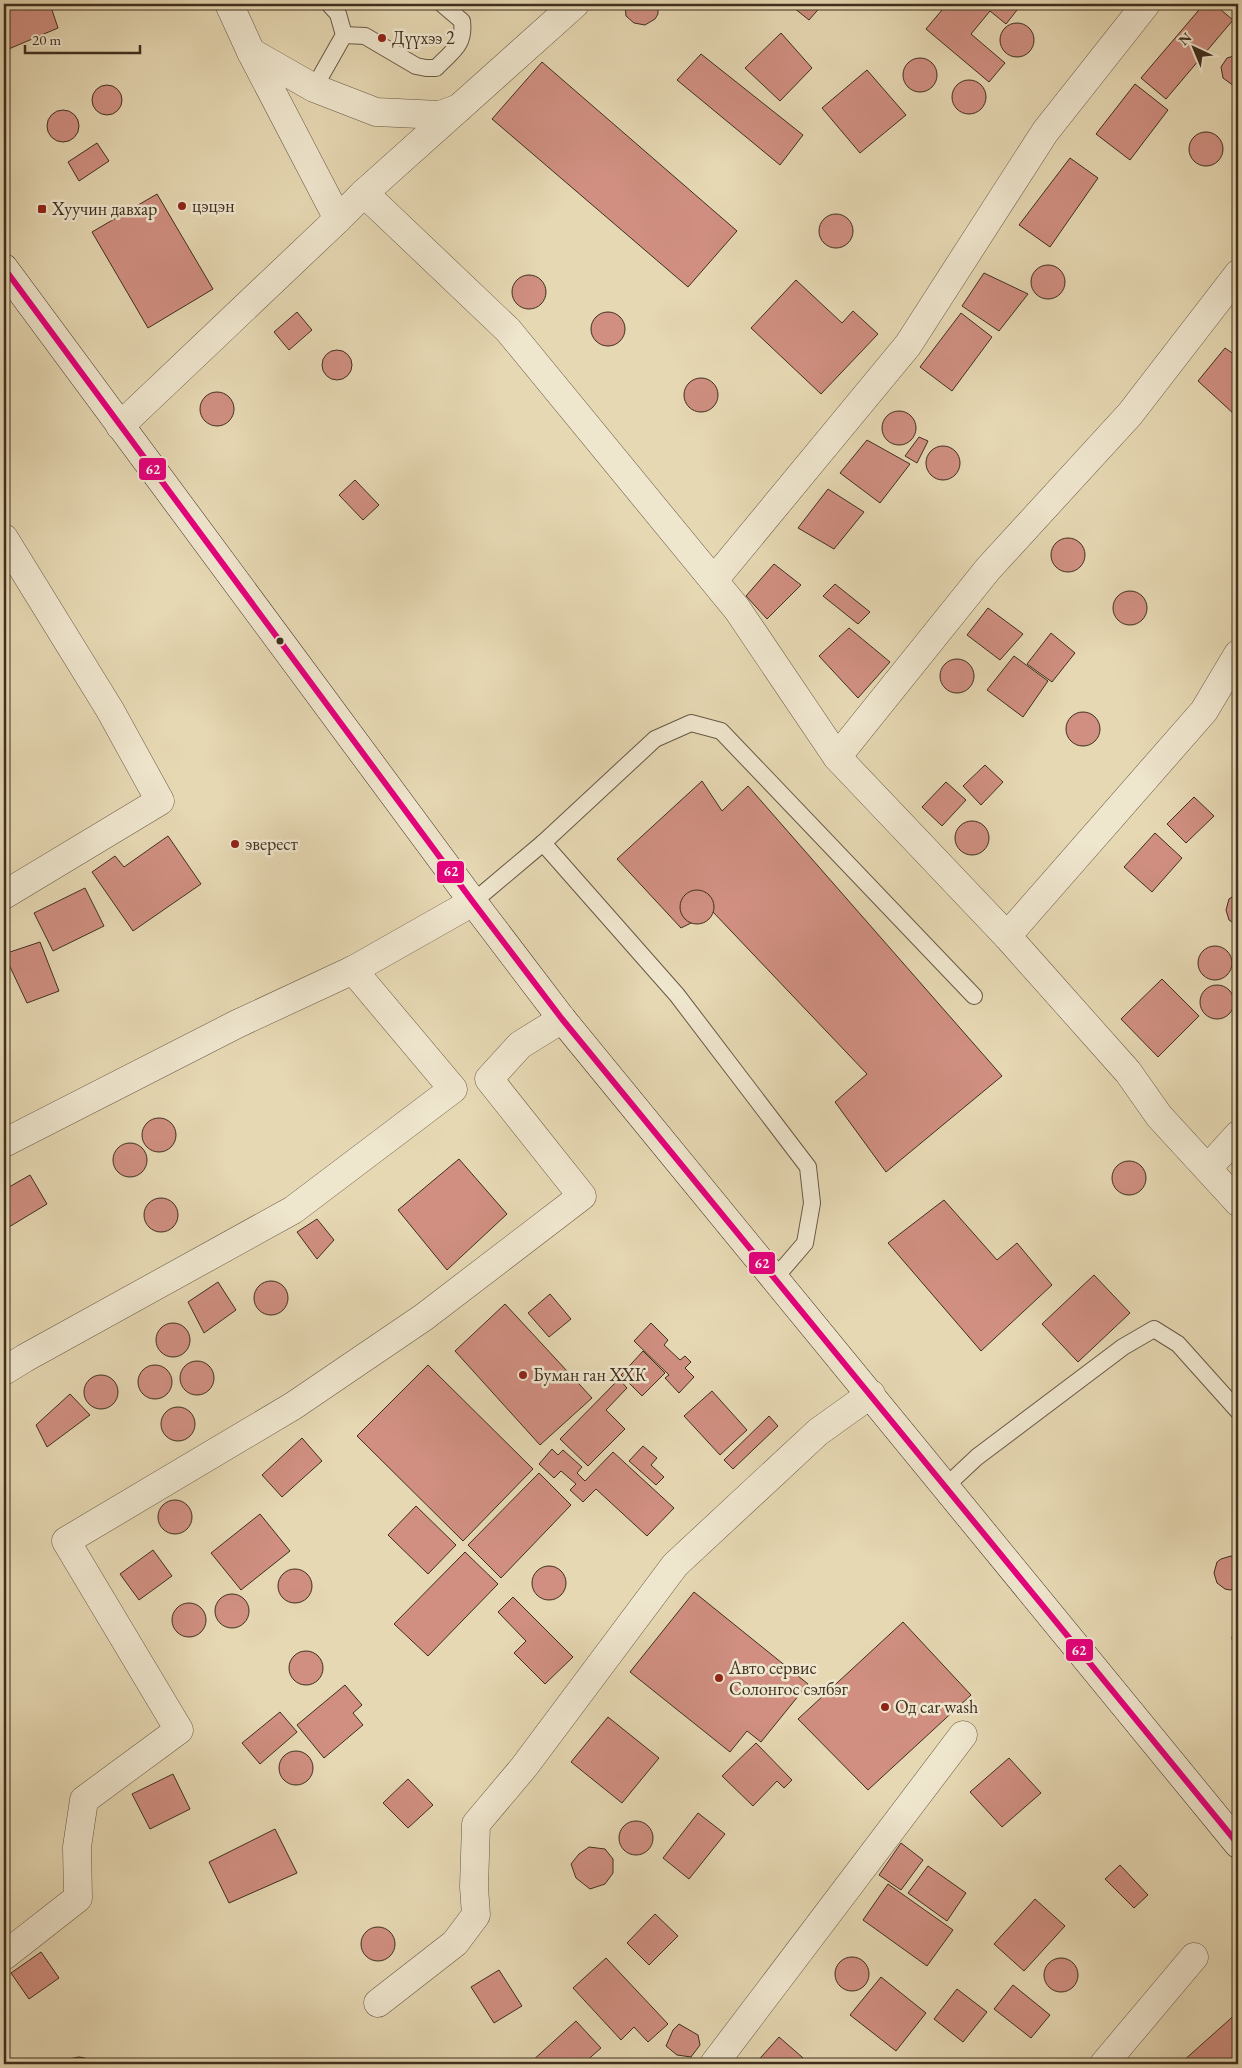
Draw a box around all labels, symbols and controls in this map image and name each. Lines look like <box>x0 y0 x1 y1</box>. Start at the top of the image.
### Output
scale bar <box>25 22 140 54</box>
north arrow <box>1170 22 1220 72</box>
place label: Дүүхээ 2 <box>392 26 455 49</box>
text: N <box>1175 28 1196 49</box>
text: 20 m <box>32 30 61 49</box>
marker: Дүүхээ 2 <box>376 32 388 44</box>
place label: цэцэн <box>192 194 235 217</box>
place label: Хуучин давхар <box>51 197 157 220</box>
marker: цэцэн <box>176 200 188 212</box>
marker: Хуучин давхар <box>36 203 48 215</box>
line badge: 62 <box>138 457 167 481</box>
text: 62 <box>146 460 161 478</box>
unlabelled marker <box>275 636 285 646</box>
place label: эверест <box>245 832 299 855</box>
marker: эверест <box>229 838 241 850</box>
line badge: 62 <box>436 860 465 884</box>
text: 62 <box>444 862 459 880</box>
line badge: 62 <box>748 1251 776 1275</box>
text: 62 <box>755 1254 770 1272</box>
place label: Буман ган ХХК <box>533 1363 647 1386</box>
marker: Буман ган ХХК <box>517 1369 529 1381</box>
line badge: 62 <box>1065 1638 1094 1662</box>
text: 62 <box>1072 1641 1087 1659</box>
place label: Авто сервис Солонгос сэлбэг <box>728 1656 849 1700</box>
marker: Авто сервис Солонгос сэлбэг <box>713 1672 725 1684</box>
place label: Од car wash <box>895 1695 978 1718</box>
marker: Од car wash <box>879 1701 891 1713</box>

